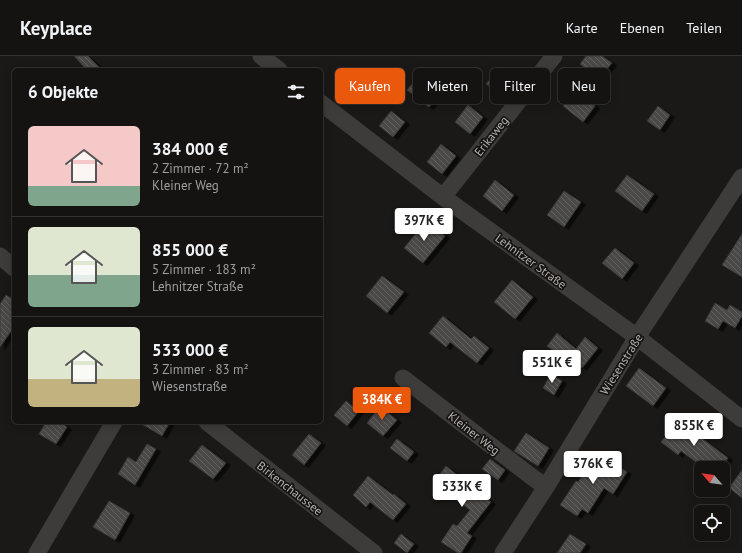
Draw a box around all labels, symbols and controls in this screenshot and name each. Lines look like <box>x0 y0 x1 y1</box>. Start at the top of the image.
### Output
text: Keyplace <box>20 16 92 40</box>
text: Karte <box>566 19 598 37</box>
text: Ebenen <box>620 19 664 37</box>
text: Teilen <box>686 19 722 37</box>
chip: Kaufen <box>335 68 405 104</box>
chip: Mieten <box>413 68 482 104</box>
chip: Filter <box>490 68 550 104</box>
chip: Neu <box>558 68 610 104</box>
text: 6 Objekte <box>28 81 98 103</box>
icon: filters <box>285 81 307 103</box>
street label: Erikaweg <box>471 113 511 159</box>
text: 384 000 € <box>152 138 228 160</box>
icon: home <box>60 142 108 190</box>
text: 2 Zimmer · 72 m² <box>152 160 249 177</box>
text: Kleiner Weg <box>152 177 219 194</box>
pin: 397K € <box>391 208 457 242</box>
text: 397K € <box>404 212 444 229</box>
street label: Lehnitzer Straße <box>493 230 569 292</box>
text: 855 000 € <box>152 239 228 261</box>
icon: home <box>60 243 108 291</box>
text: 5 Zimmer · 183 m² <box>152 261 256 278</box>
text: Lehnitzer Straße <box>152 278 243 295</box>
street label: Wiesenstraße <box>596 331 646 397</box>
text: 533 000 € <box>152 339 228 361</box>
icon: home <box>60 343 108 391</box>
pin: 551K € <box>519 350 585 384</box>
text: 551K € <box>532 354 572 371</box>
text: 3 Zimmer · 83 m² <box>152 361 249 378</box>
text: Wiesenstraße <box>152 378 227 395</box>
pin: 384K € <box>349 387 415 421</box>
text: 384K € <box>362 391 402 408</box>
street label: Kleiner Weg <box>445 408 503 458</box>
pin: 855K € <box>661 413 727 447</box>
text: 855K € <box>674 417 714 434</box>
pin: 376K € <box>560 451 626 485</box>
text: 376K € <box>573 455 613 472</box>
street label: Birkenchaussee <box>254 458 326 518</box>
north arrow <box>694 461 730 497</box>
map controls <box>694 461 730 541</box>
pin: 533K € <box>429 474 495 508</box>
text: 533K € <box>442 478 482 495</box>
button: locate <box>694 505 730 541</box>

